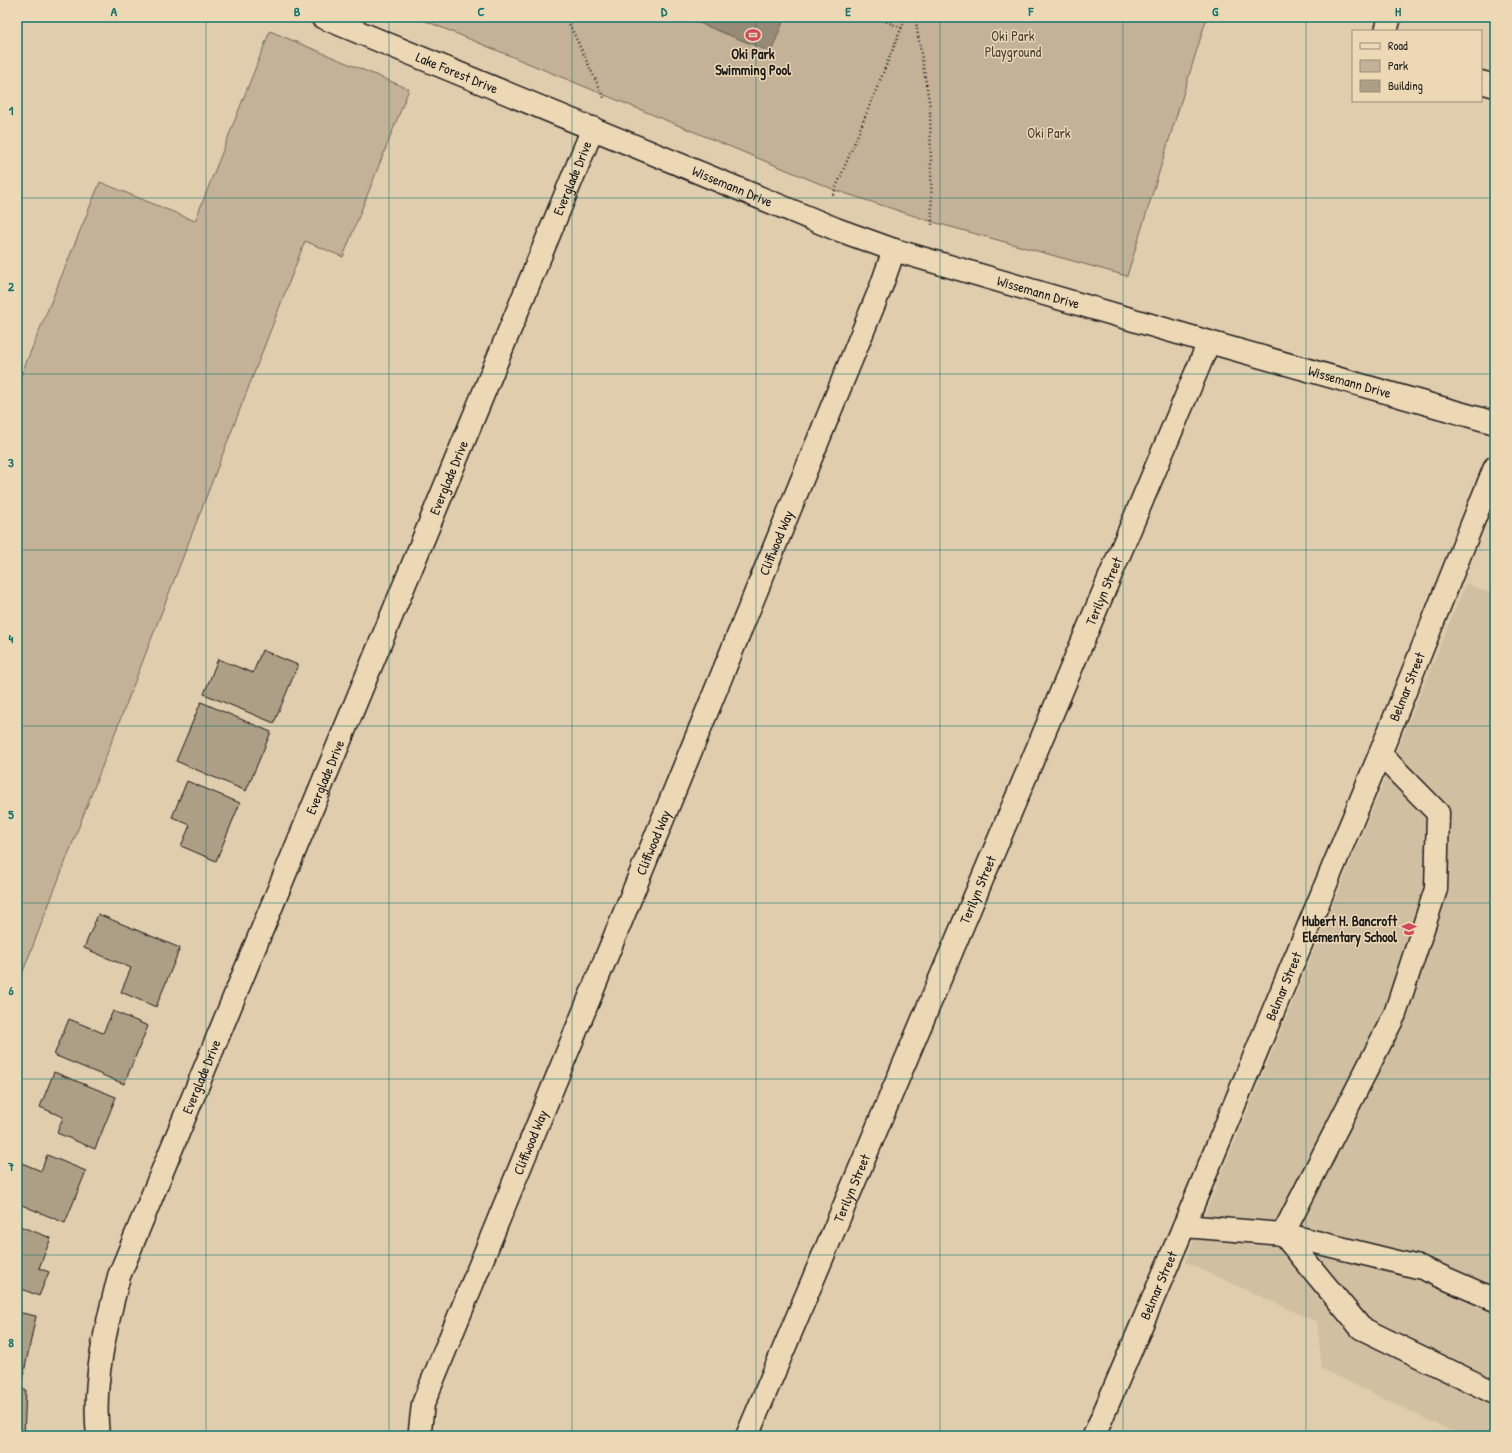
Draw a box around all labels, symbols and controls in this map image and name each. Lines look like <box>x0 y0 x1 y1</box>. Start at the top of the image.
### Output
text: A <box>111 2 118 20</box>
text: B <box>294 2 301 20</box>
text: C <box>477 2 485 20</box>
text: D <box>661 2 668 20</box>
text: E <box>845 2 851 20</box>
text: F <box>1028 2 1035 20</box>
text: G <box>1212 2 1219 20</box>
text: H <box>1395 2 1401 20</box>
sports icon: Oki Park Swimming Pool <box>744 26 762 44</box>
park label: Oki Park Playground <box>985 26 1042 62</box>
legend <box>1352 30 1482 102</box>
text: Road <box>1388 37 1408 54</box>
place label: Oki Park Swimming Pool <box>715 44 791 81</box>
street label: Lake Forest Drive <box>413 47 501 98</box>
text: Park <box>1388 57 1408 74</box>
text: Building <box>1388 77 1423 94</box>
text: 1 <box>9 101 14 119</box>
park label: Oki Park <box>1027 123 1071 142</box>
street label: Everglade Drive <box>548 137 596 218</box>
street label: Wissemann Drive <box>690 161 776 211</box>
street label: Wissemann Drive <box>995 271 1082 313</box>
text: 2 <box>8 277 15 295</box>
street label: Wissemann Drive <box>1306 361 1394 402</box>
street label: Everglade Drive <box>424 437 472 518</box>
text: 3 <box>8 453 14 471</box>
street label: Cliffwood Way <box>754 507 798 578</box>
street label: Terilyn Street <box>1080 554 1126 628</box>
text: 4 <box>9 629 14 647</box>
street label: Belmar Street <box>1384 649 1429 724</box>
street label: Everglade Drive <box>301 736 349 817</box>
text: 5 <box>8 805 14 823</box>
street label: Cliffwood Way <box>631 807 675 878</box>
street label: Terilyn Street <box>954 852 1000 927</box>
place label: Hubert H. Bancroft Elementary School <box>1302 911 1398 948</box>
school or university icon: Hubert H. Bancroft Elementary School <box>1400 920 1418 938</box>
street label: Belmar Street <box>1260 949 1306 1023</box>
text: 6 <box>8 981 14 999</box>
street label: Everglade Drive <box>177 1036 225 1117</box>
street label: Cliffwood Way <box>508 1107 553 1177</box>
street label: Terilyn Street <box>828 1151 874 1225</box>
text: 7 <box>7 1157 15 1175</box>
street label: Belmar Street <box>1135 1248 1181 1322</box>
text: 8 <box>8 1333 14 1351</box>

